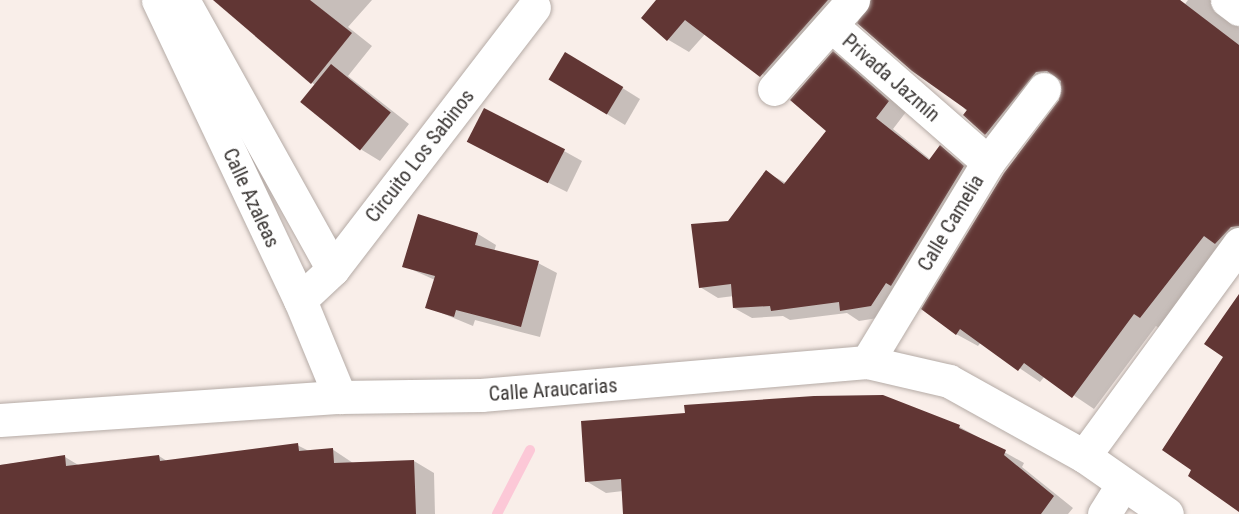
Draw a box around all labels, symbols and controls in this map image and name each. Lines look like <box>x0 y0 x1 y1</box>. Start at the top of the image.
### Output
street label: Privada Jazmín <box>837 29 945 127</box>
street label: Circuito Los Sabinos <box>361 85 479 227</box>
street label: Calle Azaleas <box>218 145 284 251</box>
street label: Calle Camelia <box>913 170 989 276</box>
street label: Calle Araucarias <box>488 374 618 406</box>

